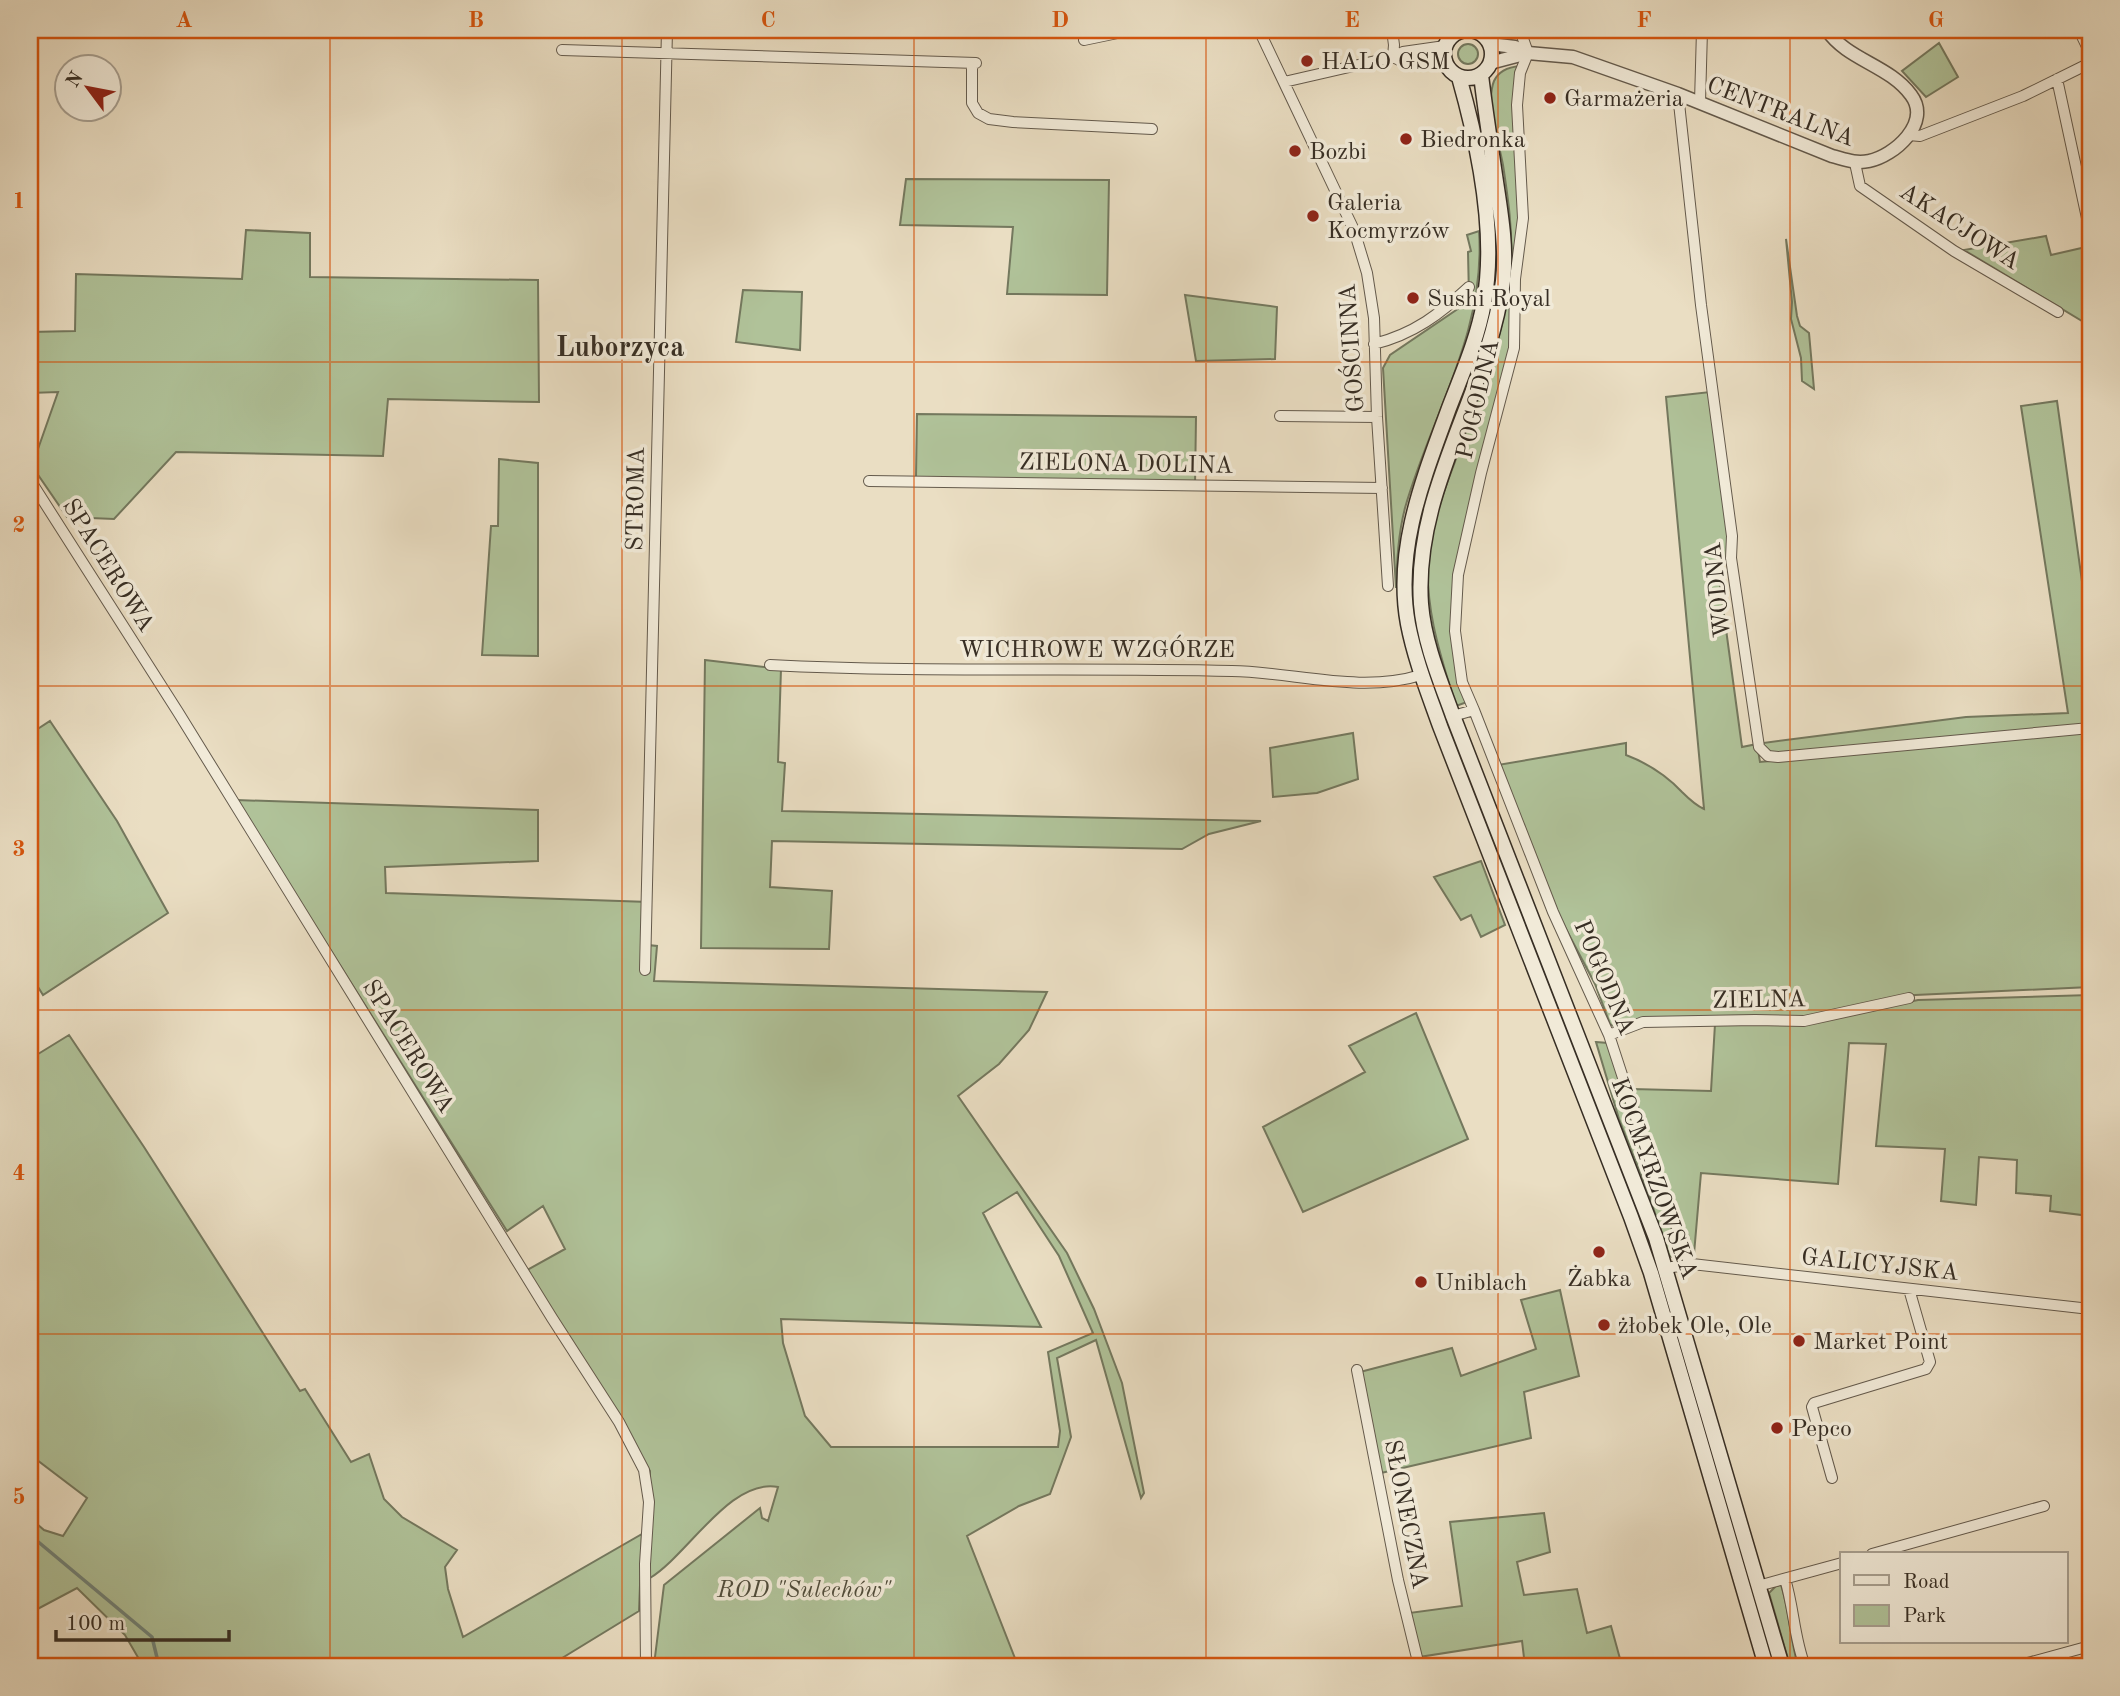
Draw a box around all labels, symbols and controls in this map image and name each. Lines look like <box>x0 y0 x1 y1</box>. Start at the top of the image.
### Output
text: A <box>175 9 193 32</box>
text: B <box>468 9 484 32</box>
text: C <box>760 9 776 32</box>
text: D <box>1051 9 1069 32</box>
text: E <box>1344 9 1360 32</box>
text: F <box>1636 9 1652 32</box>
text: G <box>1928 9 1944 32</box>
place label: HALO GSM <box>1321 51 1450 75</box>
north arrow <box>52 52 122 122</box>
marker: HALO GSM <box>1299 53 1315 69</box>
text: N <box>64 69 88 92</box>
street label: CENTRALNA <box>1703 74 1857 152</box>
place label: Garmażeria <box>1564 88 1684 112</box>
marker: Garmażeria <box>1542 90 1558 106</box>
place label: Biedronka <box>1420 129 1526 153</box>
marker: Biedronka <box>1398 131 1414 147</box>
place label: Bozbi <box>1309 141 1367 165</box>
marker: Bozbi <box>1287 143 1303 159</box>
street label: AKACJOWA <box>1894 180 2023 275</box>
text: 1 <box>12 190 26 213</box>
place label: Galeria Kocmyrzów <box>1327 192 1450 244</box>
marker: Galeria Kocmyrzów <box>1305 208 1321 224</box>
street label: GOŚCINNA <box>1332 283 1369 413</box>
place label: Sushi Royal <box>1427 288 1551 312</box>
marker: Sushi Royal <box>1405 290 1421 306</box>
district label: Luborzyca <box>556 335 684 363</box>
street label: POGODNA <box>1454 337 1504 462</box>
street label: STROMA <box>624 447 650 551</box>
street label: ZIELONA DOLINA <box>1019 451 1233 479</box>
street label: SPACEROWA <box>57 495 158 637</box>
text: 2 <box>12 514 26 537</box>
street label: WODNA <box>1702 541 1736 639</box>
street label: WICHROWE WZGÓRZE <box>959 634 1235 663</box>
text: 3 <box>12 838 26 861</box>
street label: POGODNA <box>1568 917 1638 1039</box>
street label: SPACEROWA <box>357 976 458 1118</box>
street label: ZIELNA <box>1712 988 1806 1014</box>
street label: KOCMYRZOWSKA <box>1606 1075 1701 1283</box>
text: 4 <box>12 1162 26 1185</box>
marker: Żabka <box>1591 1244 1607 1260</box>
street label: GALICYJSKA <box>1800 1246 1960 1286</box>
place label: Żabka <box>1567 1265 1631 1292</box>
place label: Uniblach <box>1435 1272 1527 1296</box>
marker: Uniblach <box>1413 1274 1429 1290</box>
place label: żłobek Ole, Ole <box>1618 1315 1772 1339</box>
marker: żłobek Ole, Ole <box>1596 1317 1612 1333</box>
place label: Market Point <box>1813 1331 1948 1355</box>
marker: Market Point <box>1791 1333 1807 1349</box>
place label: Pepco <box>1791 1418 1852 1442</box>
marker: Pepco <box>1769 1420 1785 1436</box>
street label: SŁONECZNA <box>1379 1438 1431 1591</box>
text: 5 <box>12 1486 26 1509</box>
legend <box>1840 1552 2068 1644</box>
text: Road <box>1903 1572 1950 1593</box>
park label: ROD "Sulechów" <box>716 1579 893 1603</box>
scale bar <box>56 1598 229 1642</box>
text: Park <box>1903 1606 1946 1627</box>
text: 100 m <box>66 1614 125 1635</box>

